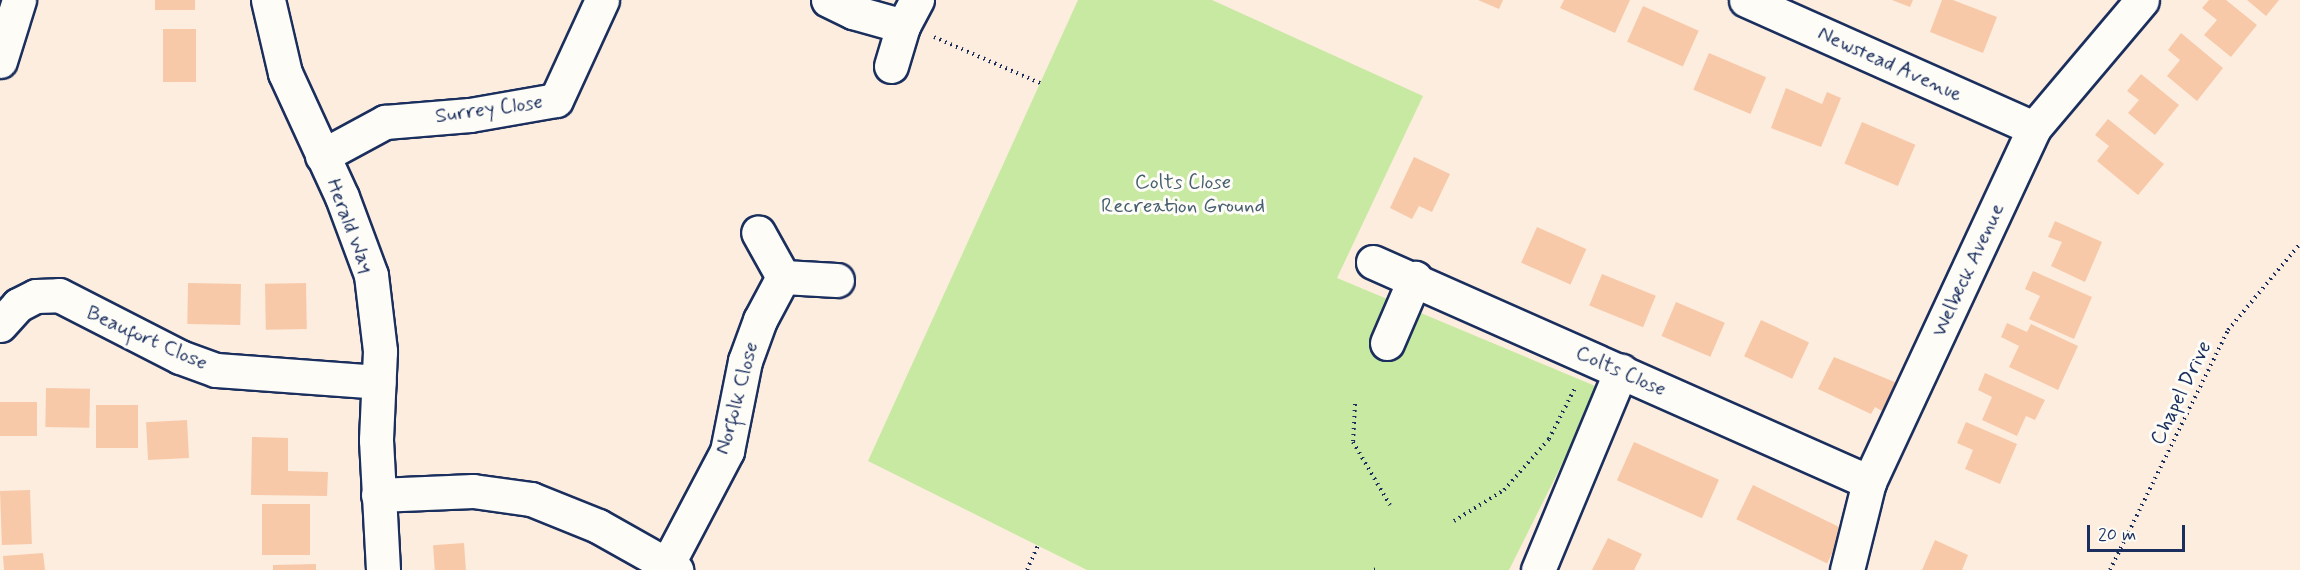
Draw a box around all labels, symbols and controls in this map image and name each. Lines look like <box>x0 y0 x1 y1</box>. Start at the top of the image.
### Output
street label: Newstead Avenue <box>1815 21 1965 107</box>
street label: Surrey Close <box>432 89 546 129</box>
park label: Colts Close Recreation Ground <box>1101 169 1265 219</box>
street label: Herald Way <box>320 174 380 278</box>
street label: Welbeck Avenue <box>1926 199 2010 341</box>
street label: Beaufort Close <box>82 300 212 376</box>
street label: Chapel Drive <box>2145 337 2217 449</box>
street label: Norfolk Close <box>710 339 764 457</box>
street label: Colts Close <box>1570 339 1672 403</box>
scale bar <box>2090 513 2188 551</box>
text: 20 m <box>2098 523 2136 547</box>

